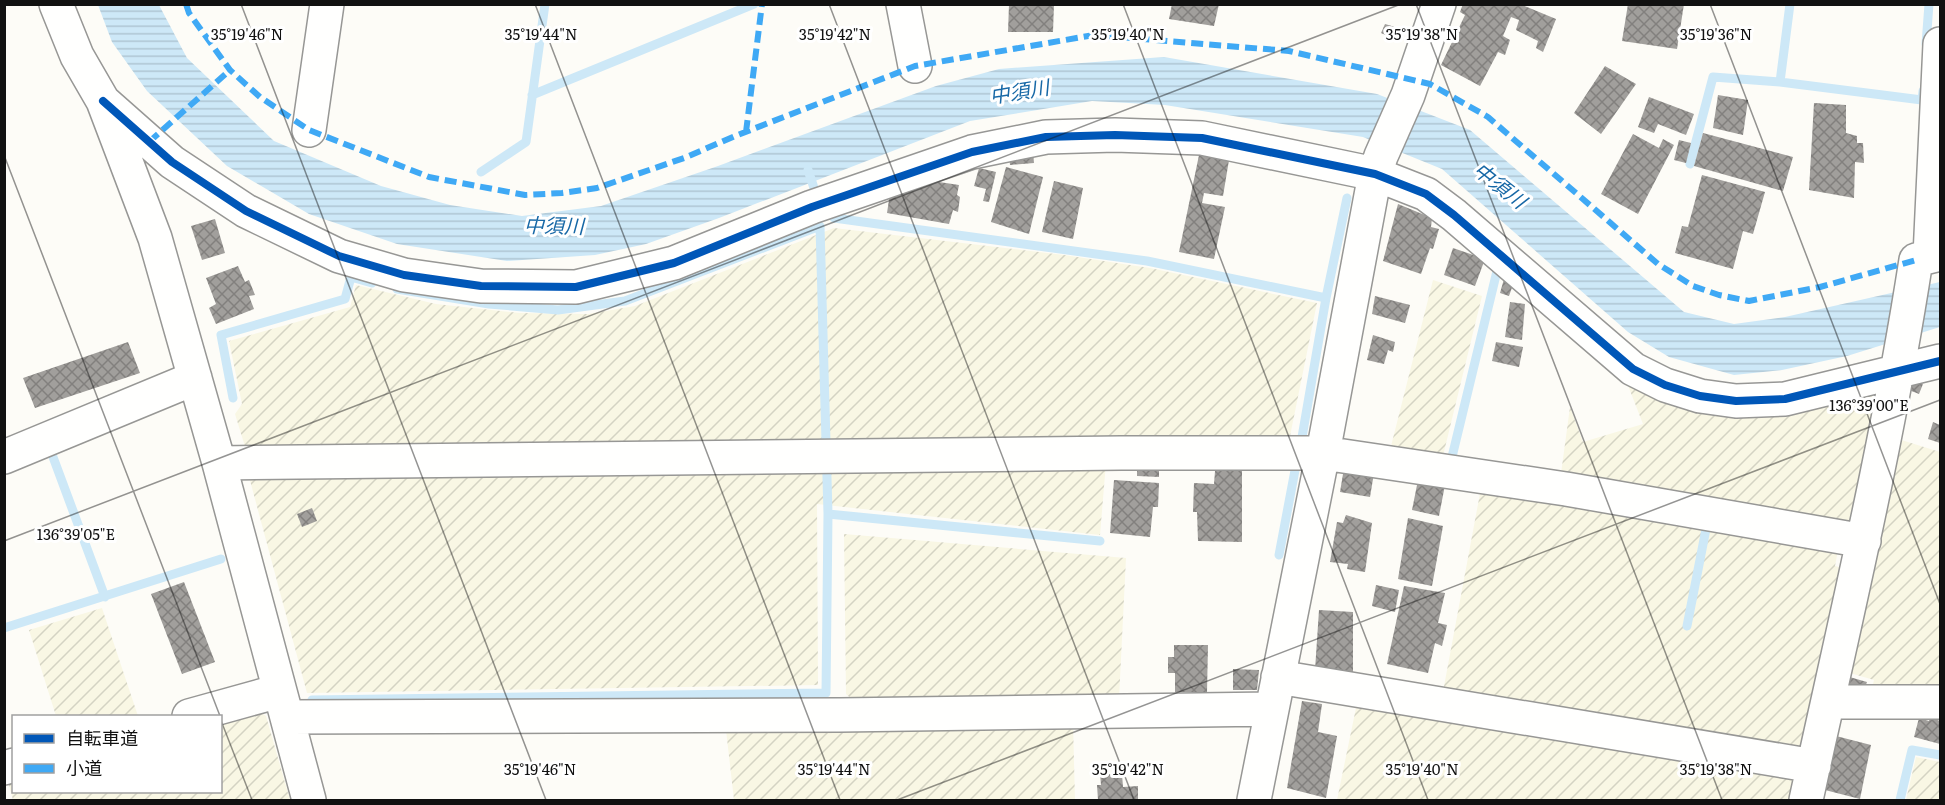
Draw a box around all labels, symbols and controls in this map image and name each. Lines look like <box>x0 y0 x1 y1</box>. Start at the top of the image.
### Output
text: 35°19'46"N <box>211 22 283 45</box>
text: 35°19'44"N <box>505 22 577 45</box>
text: 35°19'42"N <box>799 22 871 45</box>
text: 35°19'40"N <box>1091 22 1165 45</box>
text: 35°19'38"N <box>1386 22 1458 45</box>
text: 35°19'36"N <box>1680 22 1752 45</box>
water label: 中須川 <box>987 70 1053 110</box>
water label: 中須川 <box>1468 154 1535 216</box>
water label: 中須川 <box>524 208 586 240</box>
text: 136°39'00"E <box>1829 393 1909 416</box>
text: 136°39'05"E <box>37 522 115 545</box>
legend <box>12 715 222 793</box>
text: 自転車道 <box>66 724 138 751</box>
text: 小道 <box>66 754 102 781</box>
text: 35°19'46"N <box>504 757 576 780</box>
text: 35°19'44"N <box>798 757 870 780</box>
text: 35°19'42"N <box>1092 757 1164 780</box>
text: 35°19'40"N <box>1385 757 1459 780</box>
text: 35°19'38"N <box>1680 757 1752 780</box>

